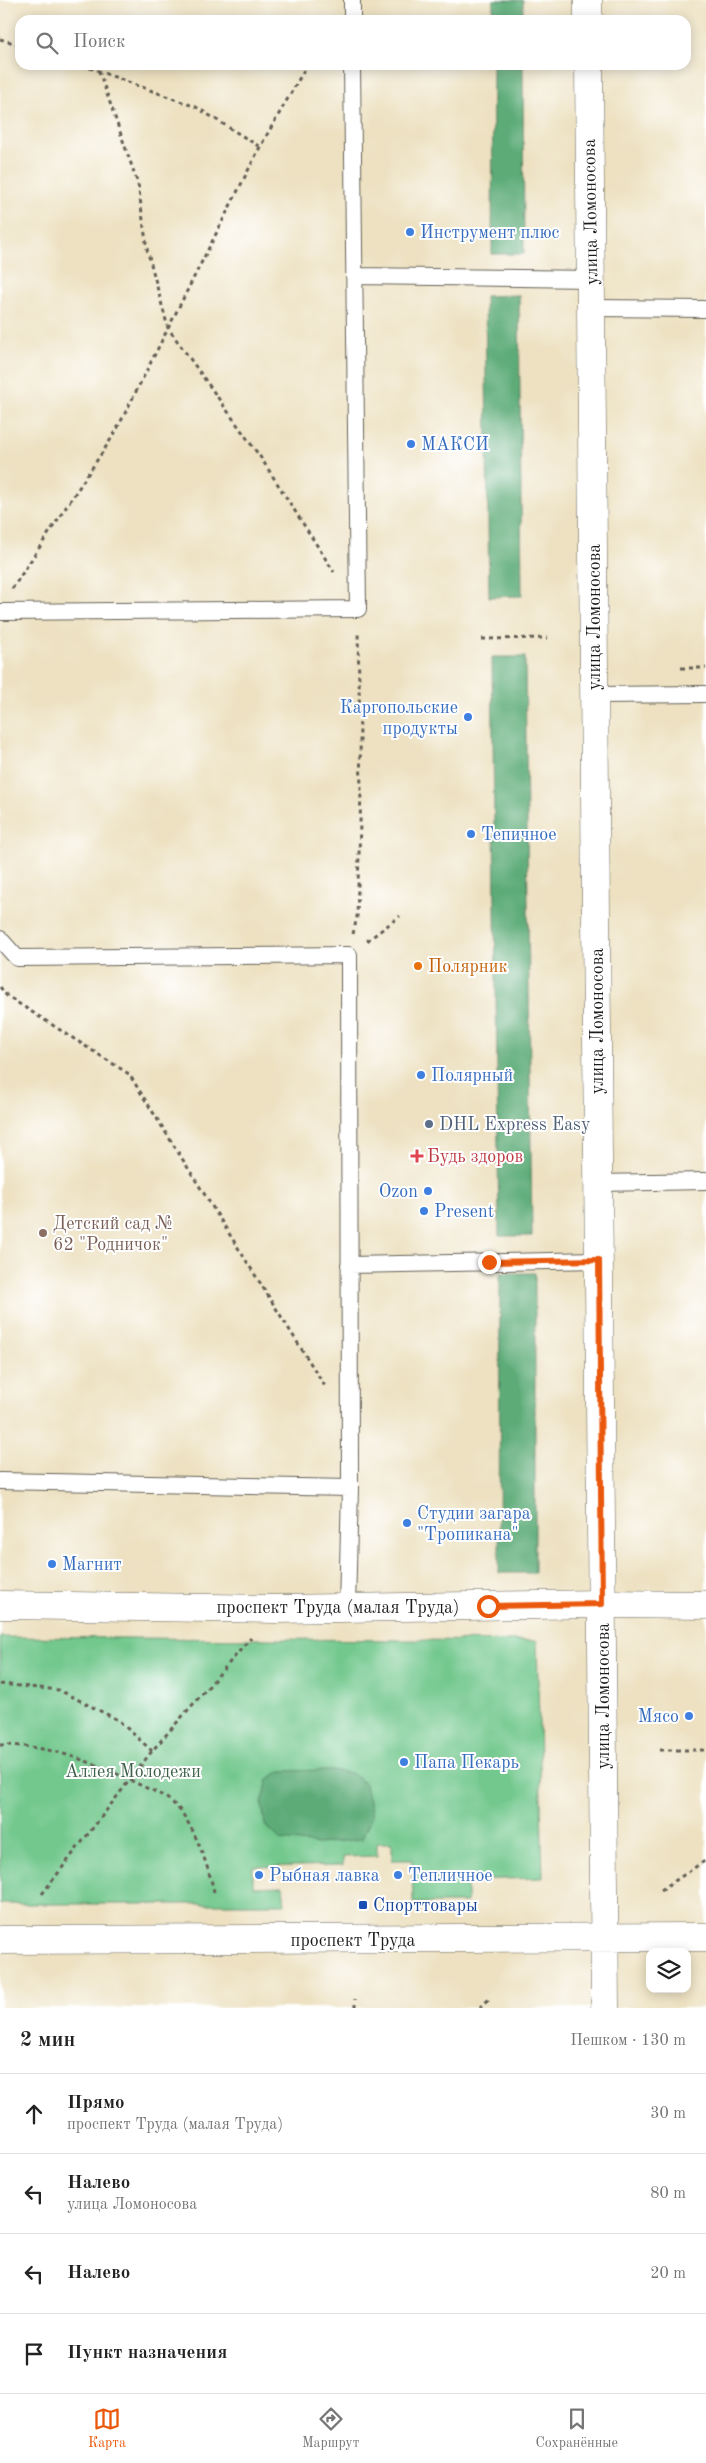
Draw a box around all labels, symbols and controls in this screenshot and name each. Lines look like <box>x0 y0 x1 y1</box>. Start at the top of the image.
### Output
search box <box>15 15 691 70</box>
icon: search <box>33 29 61 57</box>
text: Поиск <box>73 33 125 52</box>
street label: улица Ломоносова <box>581 139 601 285</box>
place label: Инструмент плюс <box>420 224 559 242</box>
marker: Инструмент плюс <box>404 226 416 238</box>
place label: МАКСИ <box>421 436 489 454</box>
marker: МАКСИ <box>405 438 417 450</box>
street label: улица Ломоносова <box>586 544 604 690</box>
place label: Каргопольские продукты <box>340 699 458 738</box>
marker: Каргопольские продукты <box>462 711 474 723</box>
place label: Тепичное <box>481 826 557 844</box>
marker: Тепичное <box>465 828 477 840</box>
street label: улица Ломоносова <box>589 948 607 1094</box>
place label: Полярник <box>428 958 507 976</box>
marker: Полярник <box>412 960 424 972</box>
place label: Полярный <box>431 1067 513 1085</box>
marker: Полярный <box>415 1069 427 1081</box>
place label: DHL Express Easy <box>439 1116 591 1134</box>
marker: DHL Express Easy <box>423 1118 435 1130</box>
place label: Будь здоров <box>427 1148 523 1166</box>
marker: Будь здоров <box>411 1150 423 1162</box>
place label: Ozon <box>379 1183 418 1201</box>
marker: Ozon <box>422 1185 434 1197</box>
place label: Present <box>434 1203 494 1221</box>
marker: Present <box>418 1205 430 1217</box>
place label: Детский сад № 62 "Родничок" <box>53 1215 174 1254</box>
marker: Детский сад № 62 "Родничок" <box>37 1227 49 1239</box>
route end <box>478 1251 501 1274</box>
place label: Студии загара "Тропикана" <box>417 1505 531 1544</box>
marker: Студии загара "Тропикана" <box>401 1517 413 1529</box>
place label: Магнит <box>62 1556 122 1574</box>
marker: Магнит <box>46 1558 58 1570</box>
route start <box>477 1595 500 1618</box>
street label: проспект Труда (малая Труда) <box>216 1598 460 1617</box>
street label: улица Ломоносова <box>595 1623 613 1769</box>
place label: Мясо <box>638 1708 679 1726</box>
marker: Мясо <box>683 1710 695 1722</box>
place label: Папа Пекарь <box>414 1754 519 1772</box>
marker: Папа Пекарь <box>398 1756 410 1768</box>
park label: Аллея Молодежи <box>65 1763 201 1781</box>
place label: Рыбная лавка <box>269 1867 380 1885</box>
place label: Тепличное <box>408 1867 493 1885</box>
marker: Рыбная лавка <box>253 1869 265 1881</box>
marker: Тепличное <box>392 1869 404 1881</box>
place label: Спорттовары <box>373 1897 478 1915</box>
marker: Спорттовары <box>357 1899 369 1911</box>
street label: проспект Труда <box>291 1932 416 1950</box>
map controls <box>646 1948 691 1993</box>
button: layers <box>646 1948 691 1993</box>
text: 2 мин <box>20 2030 75 2051</box>
text: Пешком · 130 m <box>570 2033 686 2049</box>
text: Прямо <box>67 2094 125 2113</box>
icon: ahead <box>20 2100 48 2128</box>
text: 30 m <box>650 2106 686 2122</box>
text: проспект Труда (малая Труда) <box>67 2117 283 2133</box>
text: Налево <box>67 2174 130 2193</box>
icon: left <box>20 2180 48 2208</box>
text: 80 m <box>650 2186 686 2202</box>
text: улица Ломоносова <box>67 2197 197 2213</box>
icon: left <box>20 2260 48 2288</box>
text: Налево <box>67 2264 130 2283</box>
text: 20 m <box>650 2266 686 2282</box>
icon: arrive <box>20 2340 48 2368</box>
text: Пункт назначения <box>67 2344 227 2363</box>
tab: Карта <box>88 2405 126 2452</box>
tab: Маршрут <box>302 2405 359 2452</box>
tab: Сохранённые <box>535 2405 618 2452</box>

